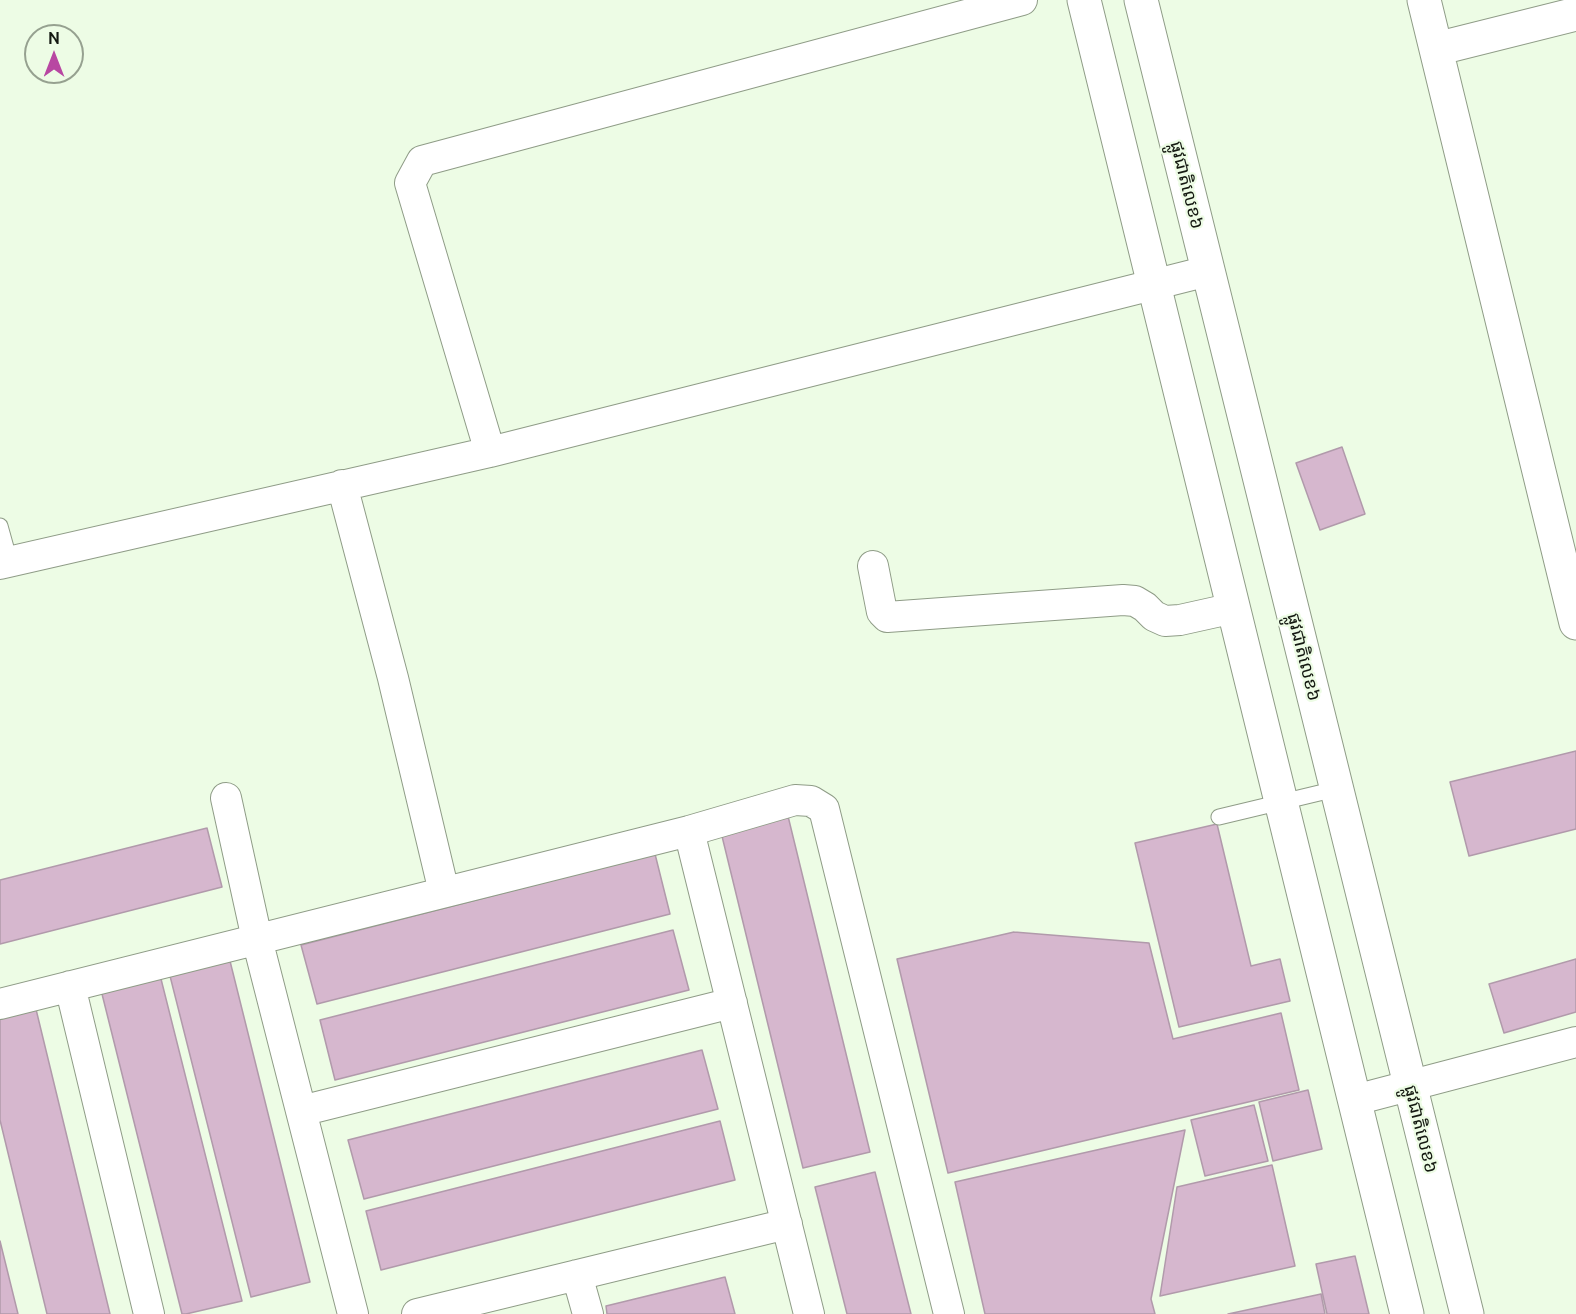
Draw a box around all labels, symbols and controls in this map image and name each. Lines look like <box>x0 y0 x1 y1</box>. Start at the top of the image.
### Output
north arrow <box>24 24 84 84</box>
text: N <box>48 29 60 47</box>
street label: ផ្លូវជាតិលេខ៦ <box>1166 139 1208 231</box>
street label: ផ្លូវជាតិលេខ៦ <box>1283 611 1325 703</box>
street label: ផ្លូវជាតិលេខ៦ <box>1400 1083 1442 1175</box>

